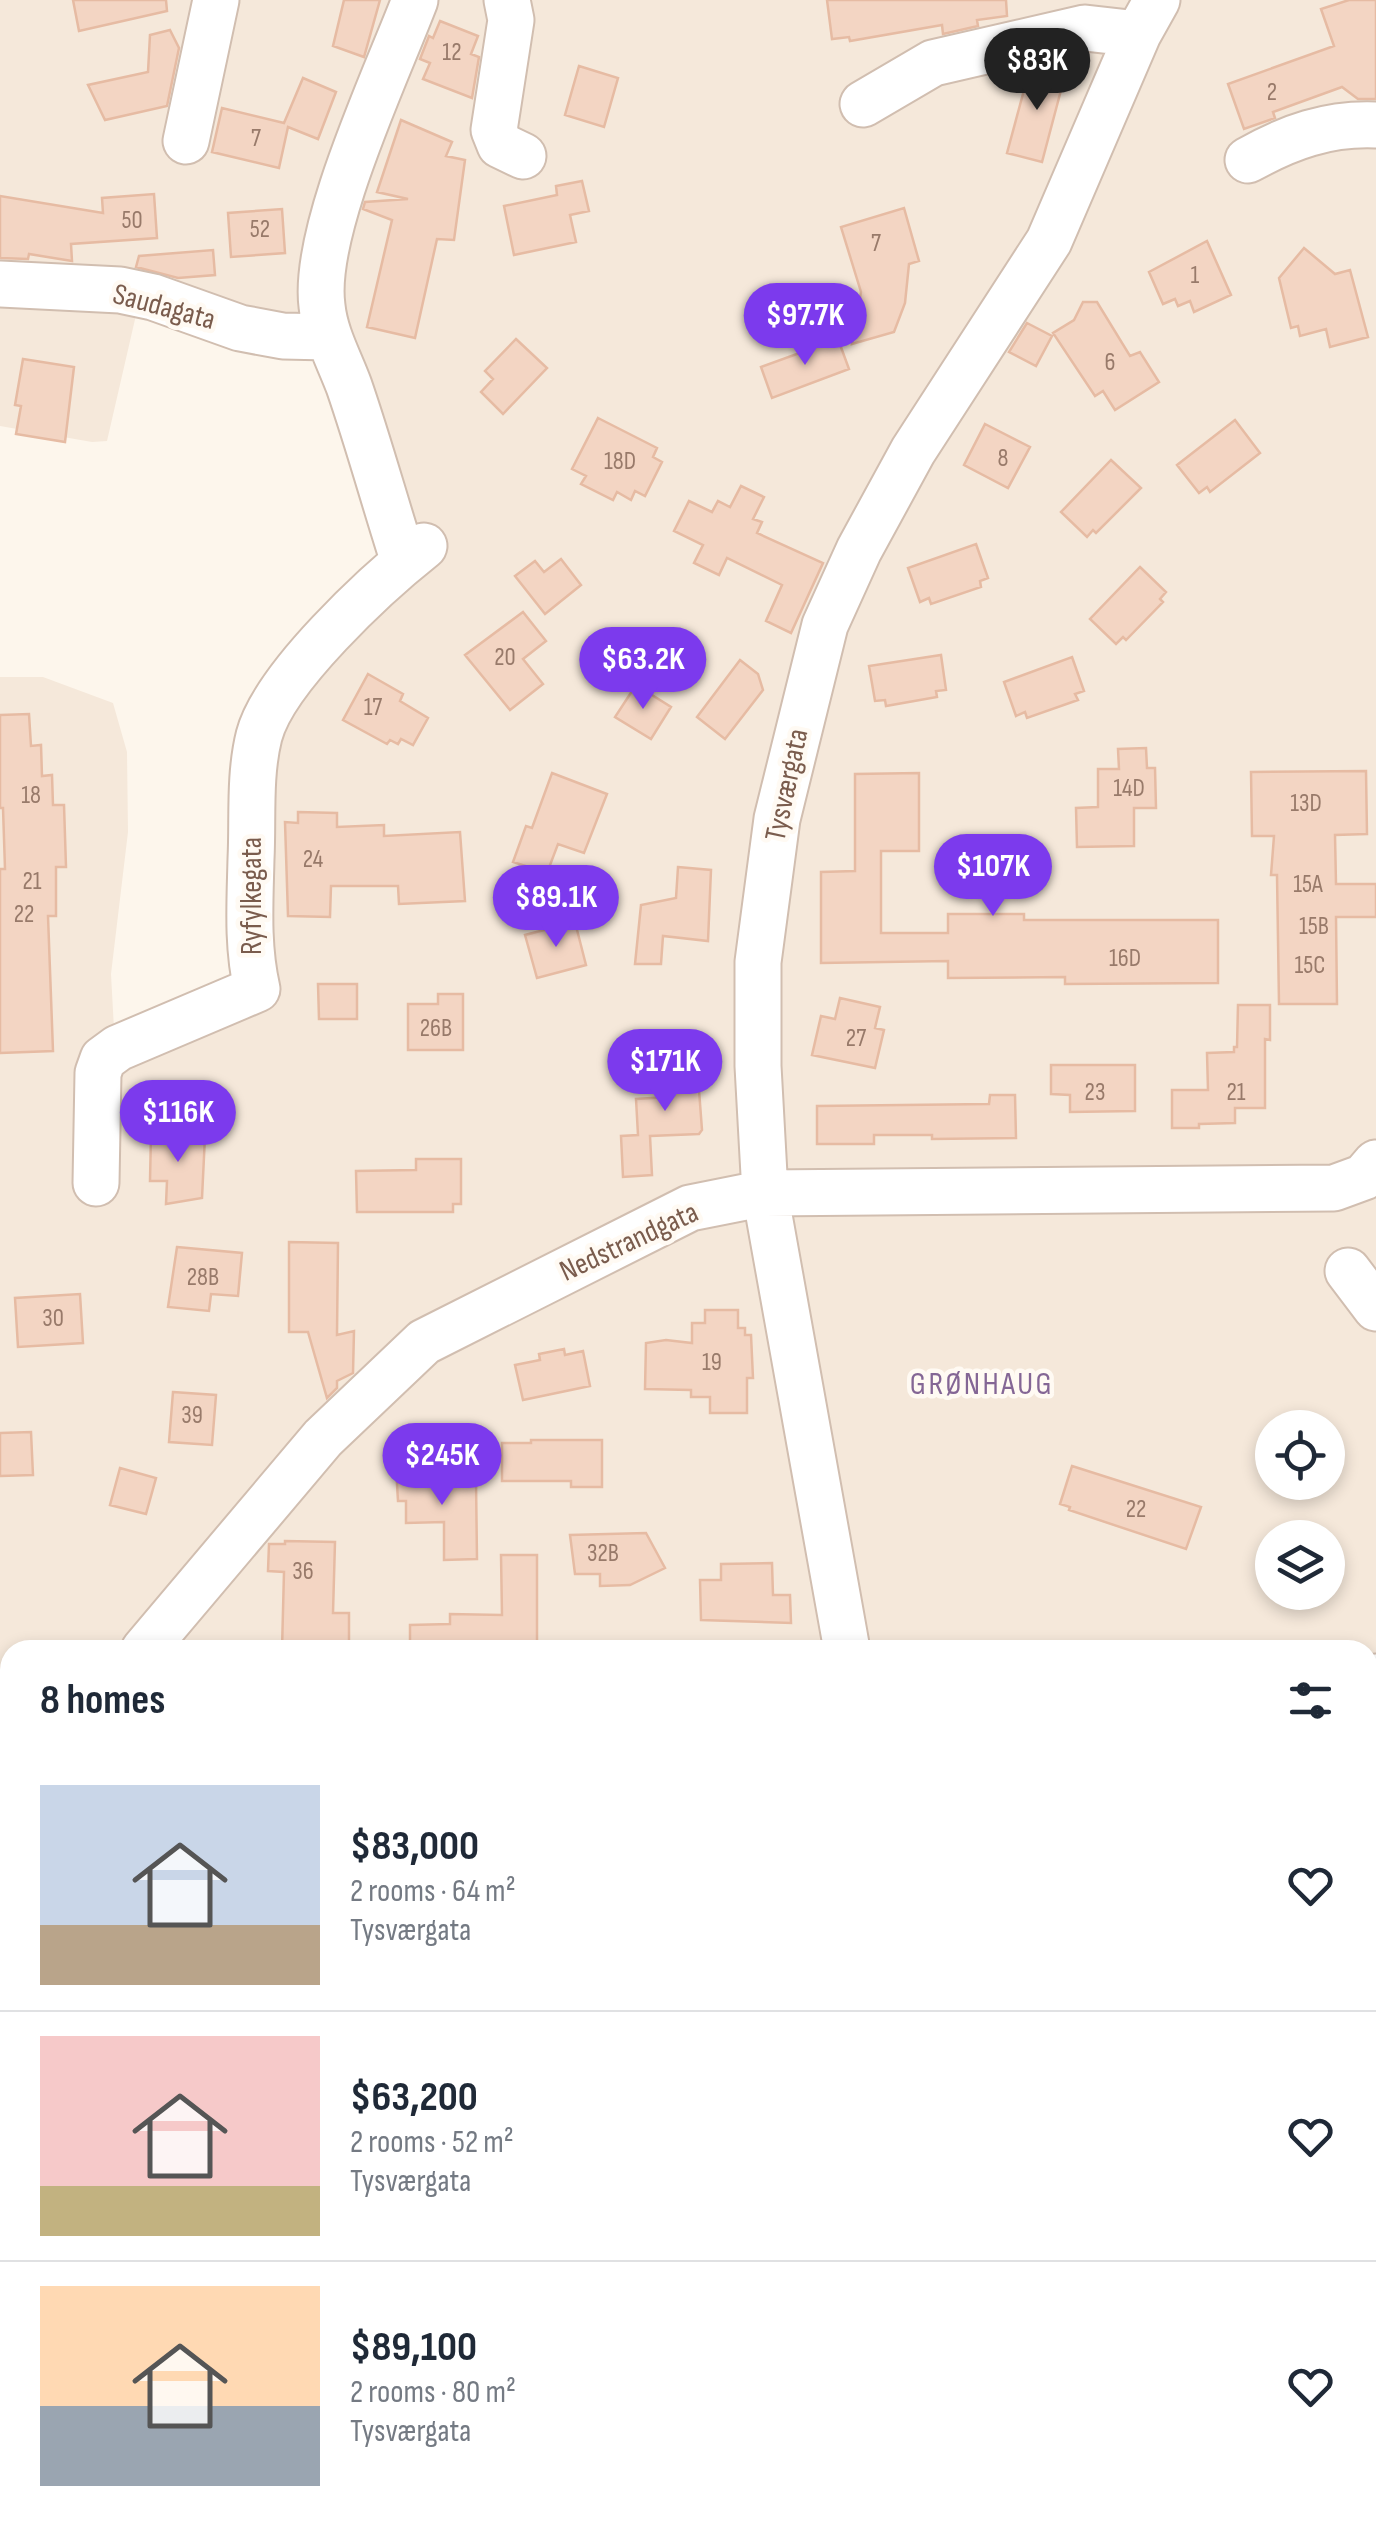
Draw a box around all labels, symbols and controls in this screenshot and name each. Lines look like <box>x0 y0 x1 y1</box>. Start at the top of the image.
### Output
pin: $83K <box>978 28 1096 113</box>
house number: 12 <box>442 37 462 68</box>
text: $83K <box>1006 41 1068 80</box>
house number: 2 <box>1267 77 1277 108</box>
house number: 7 <box>251 123 261 154</box>
house number: 50 <box>121 205 143 236</box>
house number: 52 <box>250 214 270 245</box>
house number: 7 <box>871 228 881 259</box>
house number: 1 <box>1191 260 1200 291</box>
street label: Saudagata <box>109 276 219 338</box>
pin: $97.7K <box>724 283 886 368</box>
text: $97.7K <box>766 296 844 335</box>
house number: 6 <box>1105 347 1115 378</box>
house number: 8 <box>998 443 1008 474</box>
house number: 18D <box>604 446 636 477</box>
pin: $63.2K <box>562 627 724 712</box>
text: $63.2K <box>601 640 685 679</box>
house number: 20 <box>494 642 516 673</box>
house number: 17 <box>364 692 382 723</box>
street label: Tysværgata <box>758 726 816 844</box>
house number: 14D <box>1113 773 1145 804</box>
house number: 18 <box>21 780 41 811</box>
house number: 13D <box>1290 788 1322 819</box>
pin: $107K <box>923 834 1063 919</box>
street label: Ryfylkegata <box>234 837 270 955</box>
house number: 24 <box>303 844 323 875</box>
text: $107K <box>956 847 1030 886</box>
pin: $89.1K <box>475 865 637 950</box>
house number: 21 <box>22 866 42 897</box>
house number: 15A <box>1293 869 1323 900</box>
text: $89.1K <box>515 878 597 917</box>
house number: 22 <box>14 899 34 930</box>
house number: 15B <box>1299 911 1329 942</box>
house number: 16D <box>1109 943 1141 974</box>
house number: 15C <box>1295 950 1325 981</box>
house number: 26B <box>420 1013 452 1044</box>
house number: 27 <box>846 1023 866 1054</box>
pin: $171K <box>595 1029 735 1114</box>
text: $171K <box>629 1042 701 1081</box>
house number: 23 <box>1085 1077 1105 1108</box>
house number: 21 <box>1226 1077 1246 1108</box>
pin: $116K <box>108 1080 248 1165</box>
text: $116K <box>142 1093 214 1132</box>
street label: Nedstrandgata <box>554 1194 704 1290</box>
house number: 28B <box>187 1262 219 1293</box>
house number: 30 <box>42 1303 64 1334</box>
house number: 19 <box>702 1347 722 1378</box>
district label: GRØNHAUG <box>910 1365 1054 1404</box>
house number: 39 <box>181 1400 203 1431</box>
map controls <box>1255 1410 1345 1610</box>
button: locate <box>1255 1410 1345 1500</box>
pin: $245K <box>372 1423 512 1508</box>
text: $245K <box>404 1436 480 1475</box>
house number: 22 <box>1126 1494 1146 1525</box>
button: layers <box>1255 1520 1345 1610</box>
house number: 32B <box>587 1538 619 1569</box>
house number: 36 <box>292 1556 314 1587</box>
icon: filters <box>1283 1673 1338 1728</box>
text: 8 homes <box>40 1675 165 1726</box>
text: $83,000 <box>350 1821 479 1872</box>
icon: home <box>120 1825 240 1945</box>
icon: heart <box>1283 1858 1338 1913</box>
text: 2 rooms · 64 m² <box>350 1872 516 1911</box>
text: Tysværgata <box>350 1911 471 1950</box>
text: $63,200 <box>350 2072 478 2123</box>
icon: home <box>120 2076 240 2196</box>
icon: heart <box>1283 2109 1338 2164</box>
text: 2 rooms · 52 m² <box>350 2123 514 2162</box>
text: Tysværgata <box>350 2162 471 2201</box>
text: $89,100 <box>350 2322 477 2373</box>
icon: home <box>120 2326 240 2446</box>
icon: heart <box>1283 2359 1338 2414</box>
text: 2 rooms · 80 m² <box>350 2373 516 2412</box>
text: Tysværgata <box>350 2412 471 2451</box>

